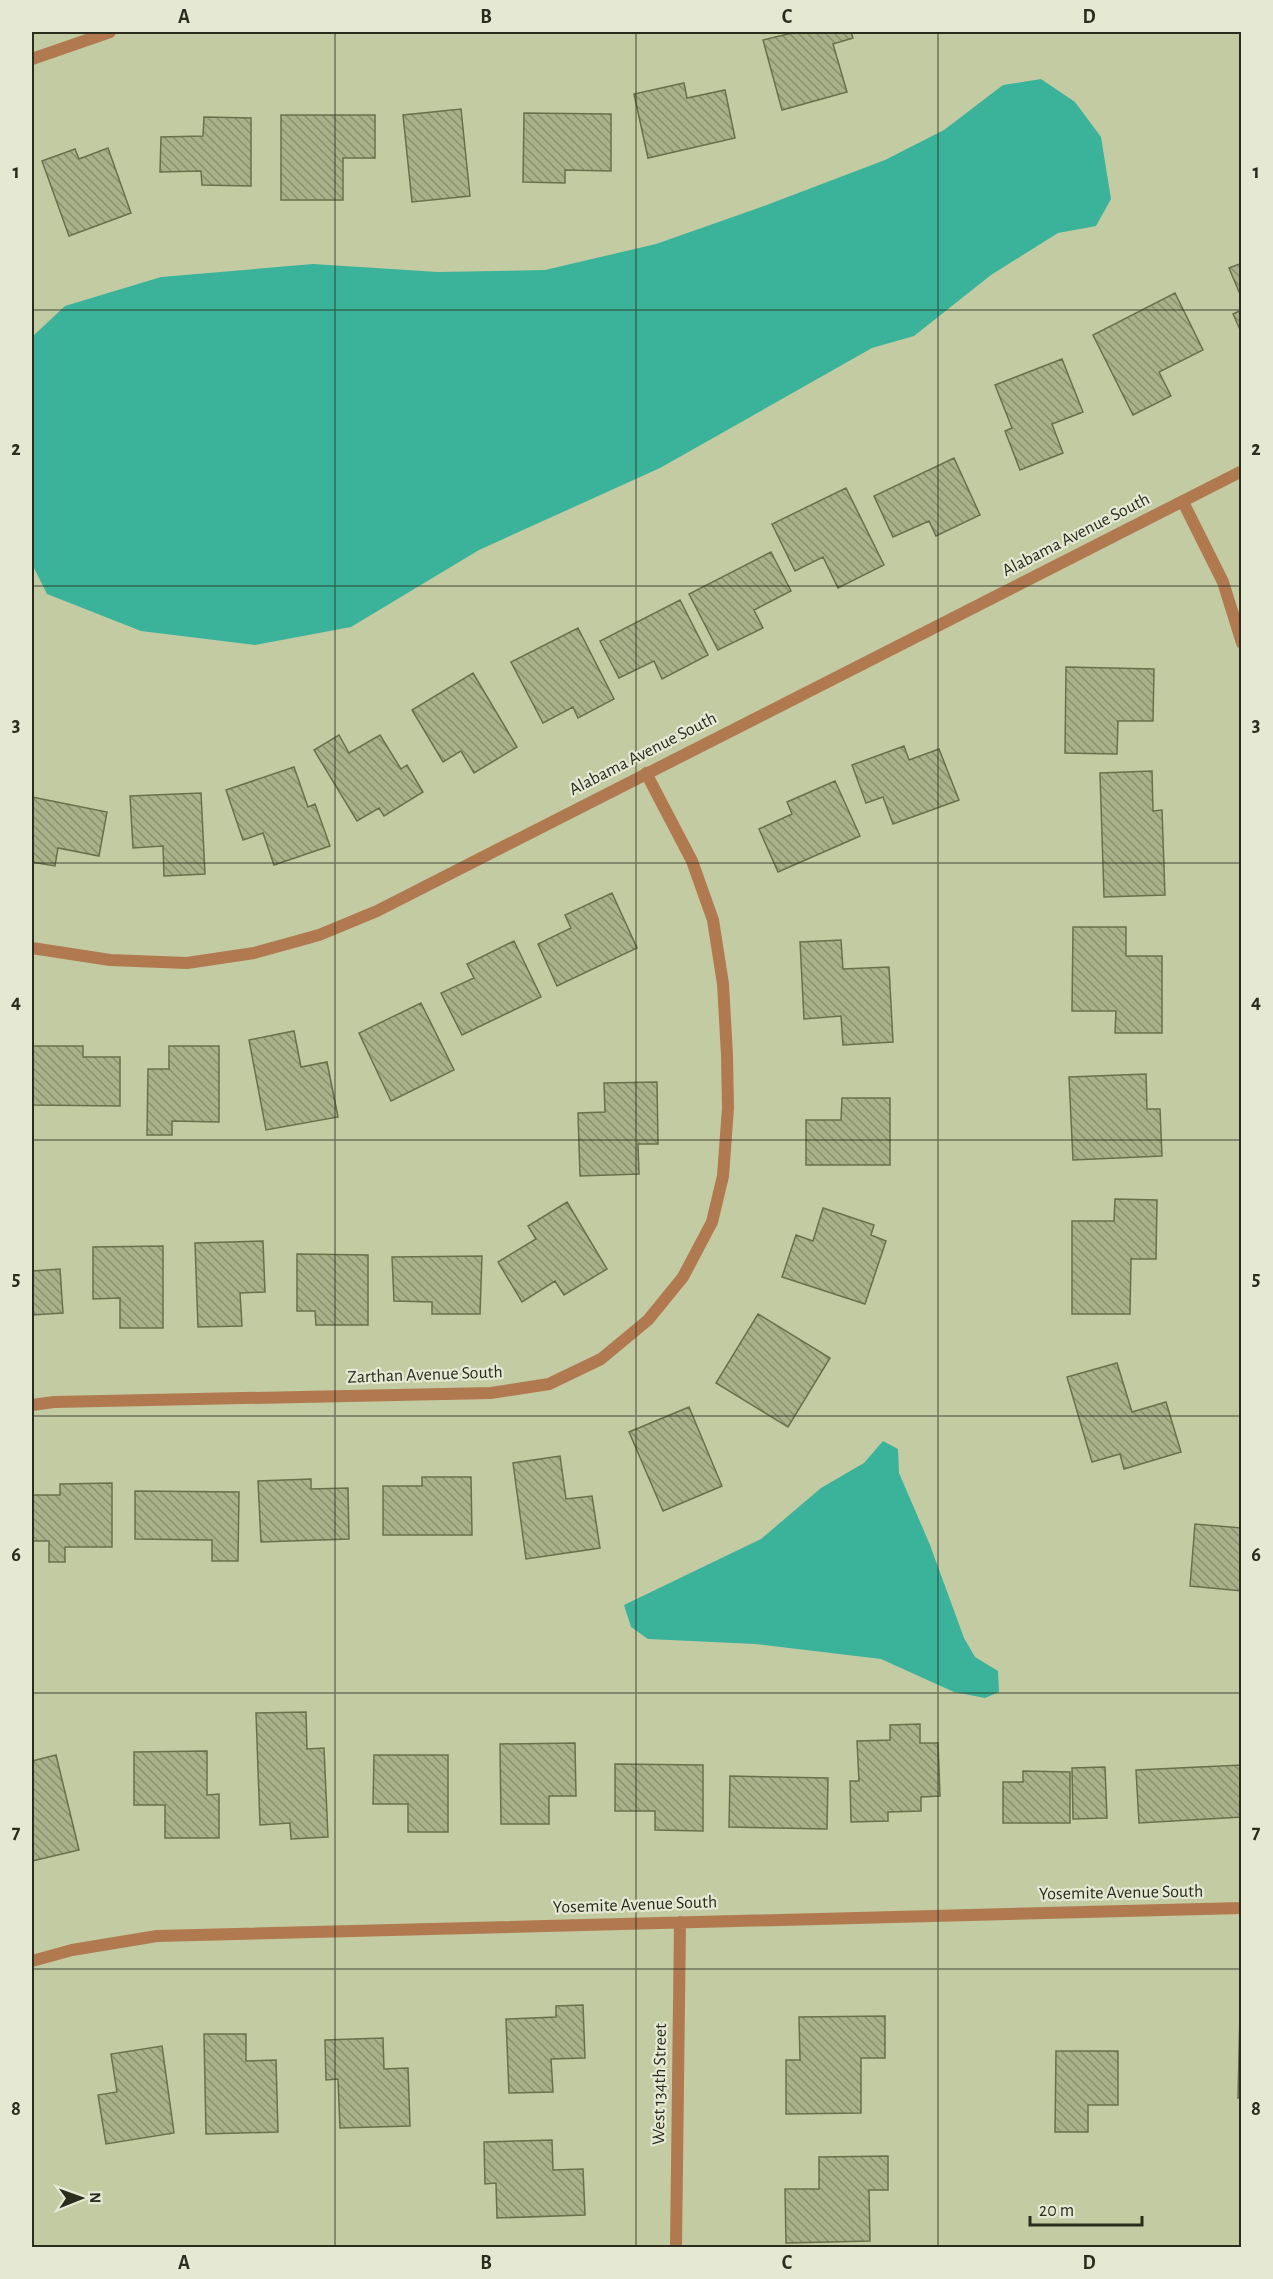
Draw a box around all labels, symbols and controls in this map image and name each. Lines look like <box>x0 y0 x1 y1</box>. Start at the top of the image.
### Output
text: A <box>178 7 190 27</box>
text: B <box>480 7 492 27</box>
text: C <box>782 7 793 27</box>
text: D <box>1082 7 1096 27</box>
text: 1 <box>12 162 20 182</box>
text: 1 <box>1252 162 1260 182</box>
text: 2 <box>11 439 21 459</box>
text: 2 <box>1251 439 1261 459</box>
street label: Alabama Avenue South <box>999 490 1153 580</box>
street label: Alabama Avenue South <box>566 709 720 799</box>
text: 3 <box>12 715 20 735</box>
text: 3 <box>1252 715 1260 735</box>
text: 4 <box>11 992 21 1012</box>
text: 4 <box>1251 992 1261 1012</box>
text: 5 <box>12 1269 20 1289</box>
text: 5 <box>1252 1269 1260 1289</box>
street label: Zarthan Avenue South <box>347 1363 503 1387</box>
text: 6 <box>11 1545 21 1565</box>
text: 6 <box>1251 1545 1261 1565</box>
text: 7 <box>12 1822 21 1842</box>
text: 7 <box>1252 1822 1261 1842</box>
street label: Yosemite Avenue South <box>1039 1883 1203 1903</box>
street label: Yosemite Avenue South <box>553 1893 717 1917</box>
street label: West 134th Street <box>650 2023 670 2145</box>
text: 8 <box>11 2099 21 2119</box>
text: 8 <box>1251 2099 1261 2119</box>
north arrow <box>51 2168 111 2228</box>
scale bar <box>1030 2189 1142 2227</box>
text: N <box>87 2192 103 2203</box>
text: 20 m <box>1039 2202 1074 2220</box>
text: A <box>178 2253 190 2273</box>
text: B <box>480 2253 492 2273</box>
text: C <box>782 2253 793 2273</box>
text: D <box>1082 2253 1096 2273</box>

